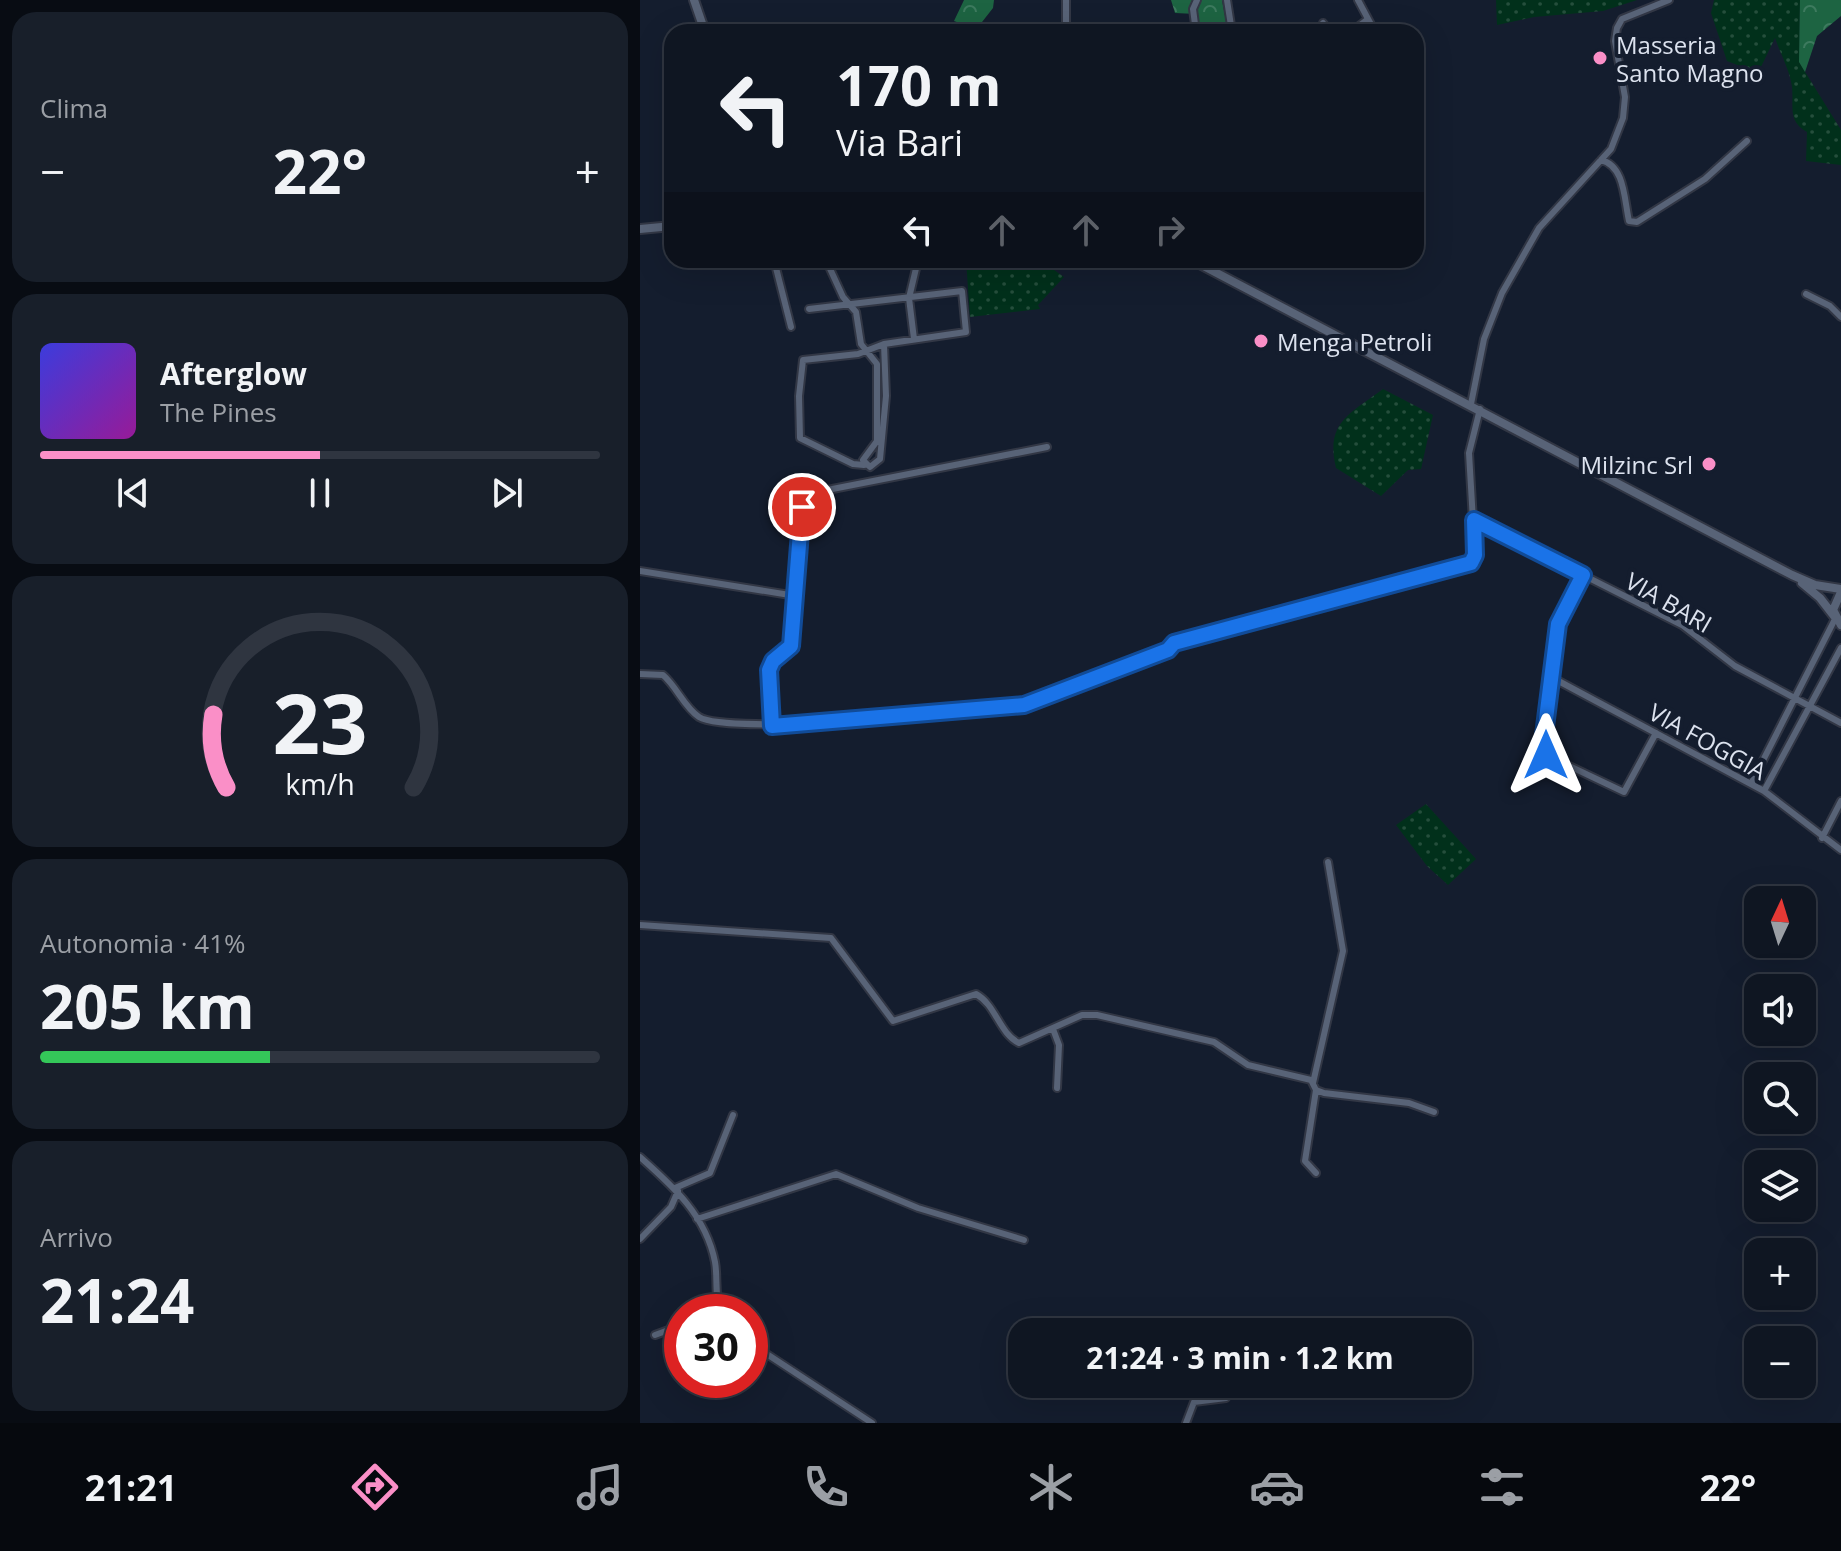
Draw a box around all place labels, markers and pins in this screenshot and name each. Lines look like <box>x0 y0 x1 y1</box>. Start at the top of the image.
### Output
place label: Masseria Santo Magno <box>1616 28 1764 89</box>
marker: Masseria Santo Magno <box>1591 49 1609 67</box>
place label: Menga Petroli <box>1277 325 1432 358</box>
marker: Menga Petroli <box>1252 332 1270 350</box>
place label: Milzinc Srl <box>1581 448 1693 481</box>
marker: Milzinc Srl <box>1700 455 1718 473</box>
pin <box>768 473 836 541</box>

